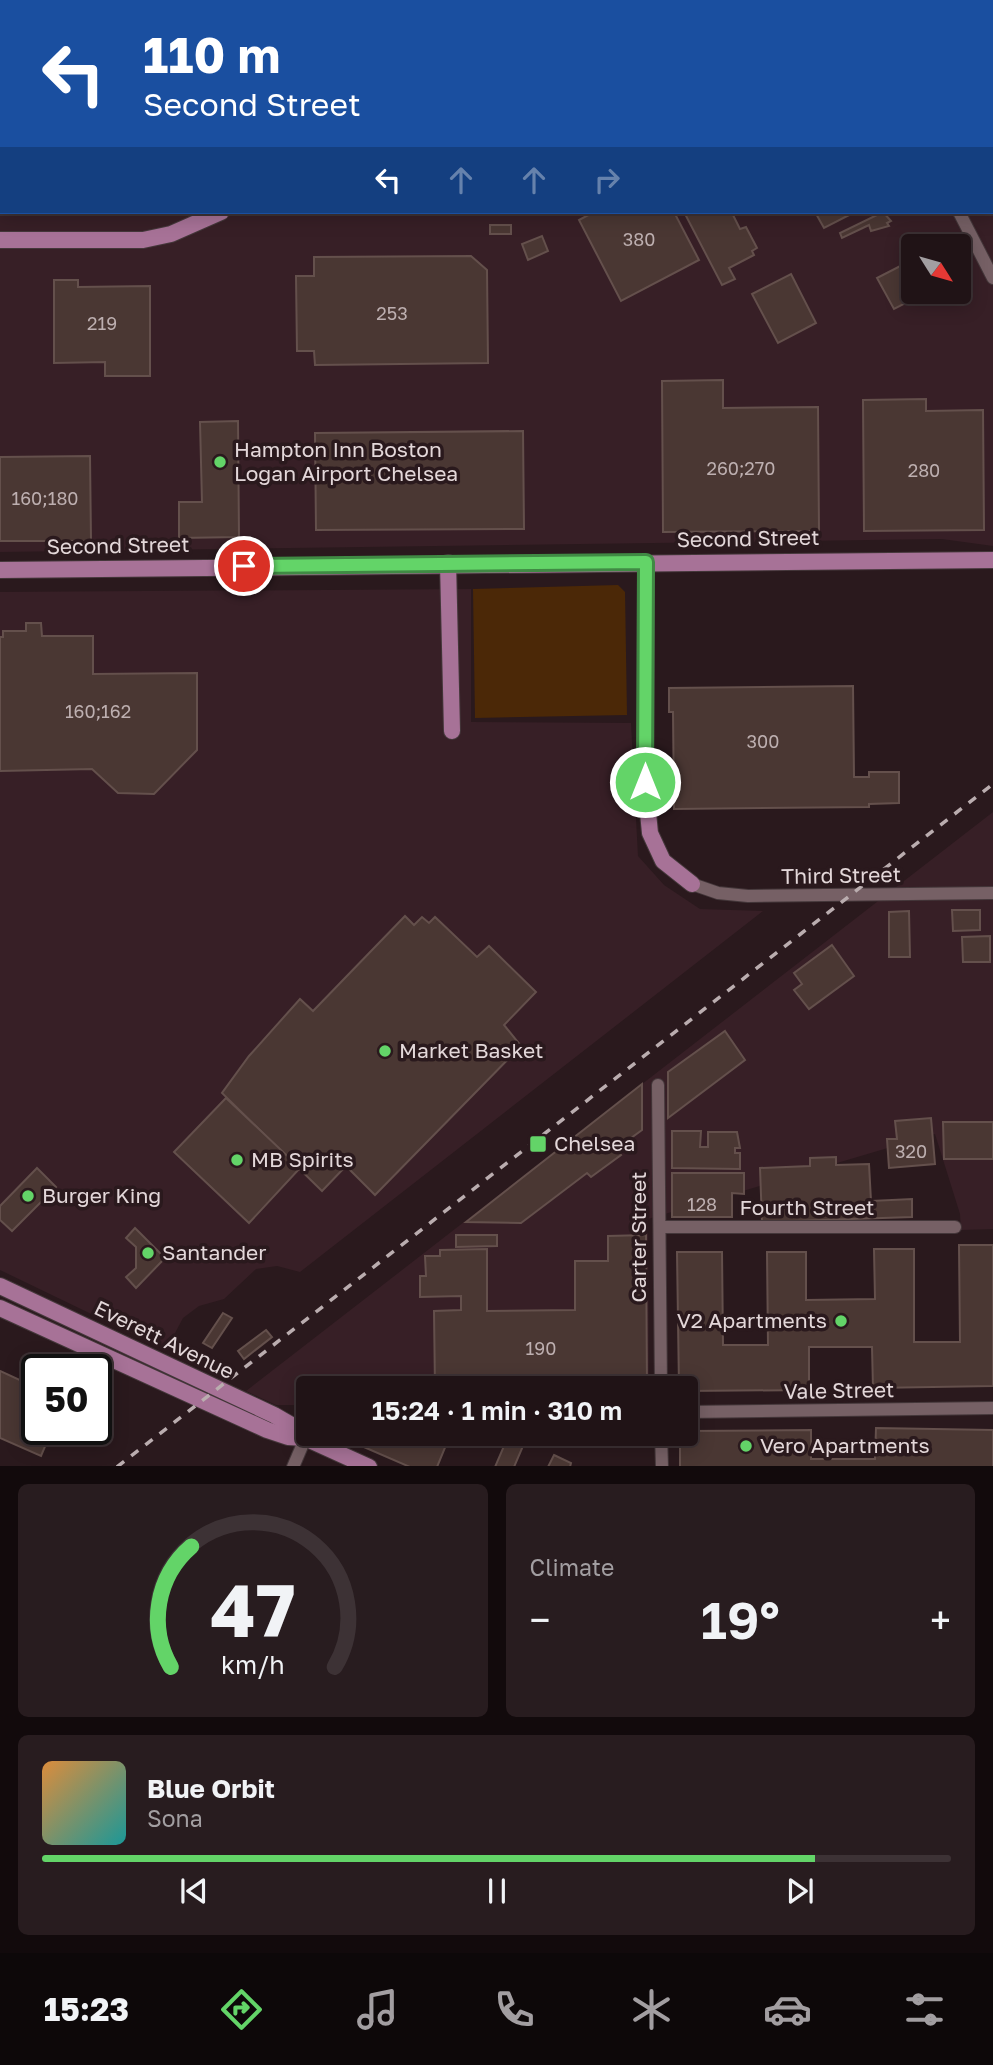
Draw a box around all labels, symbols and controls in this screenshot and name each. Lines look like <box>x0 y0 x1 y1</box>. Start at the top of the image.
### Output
text: 110 m <box>143 25 280 84</box>
icon: left <box>28 28 119 119</box>
text: Second Street <box>143 85 361 123</box>
icon: left <box>369 161 407 199</box>
icon: ahead <box>442 161 480 199</box>
icon: ahead <box>515 161 553 199</box>
icon: right <box>588 161 626 199</box>
house number: 380 <box>623 228 655 250</box>
north arrow <box>901 234 971 304</box>
map controls <box>901 234 971 304</box>
house number: 253 <box>376 302 408 324</box>
house number: 219 <box>87 312 117 334</box>
place label: Hampton Inn Boston Logan Airport Chelsea <box>234 436 458 486</box>
marker: Hampton Inn Boston Logan Airport Chelsea <box>212 454 228 470</box>
house number: 260;270 <box>706 457 776 479</box>
house number: 280 <box>908 459 940 481</box>
house number: 160;180 <box>11 487 79 509</box>
street label: Second Street <box>676 524 820 552</box>
street label: Second Street <box>46 531 190 559</box>
pin <box>214 536 274 596</box>
icon: arrive <box>225 547 263 585</box>
house number: 160;162 <box>65 700 131 722</box>
house number: 300 <box>747 730 779 752</box>
position arrow <box>608 745 682 819</box>
street label: Third Street <box>781 861 901 889</box>
place label: Market Basket <box>399 1037 543 1063</box>
marker: Market Basket <box>377 1043 393 1059</box>
place label: Chelsea <box>554 1130 635 1156</box>
marker: Chelsea <box>528 1134 548 1154</box>
house number: 320 <box>895 1140 927 1162</box>
place label: MB Spirits <box>251 1146 354 1172</box>
marker: MB Spirits <box>229 1152 245 1168</box>
street label: Carter Street <box>625 1172 651 1302</box>
place label: Burger King <box>42 1182 161 1208</box>
marker: Burger King <box>20 1188 36 1204</box>
house number: 128 <box>687 1193 717 1215</box>
street label: Fourth Street <box>740 1194 874 1220</box>
place label: Santander <box>162 1239 266 1265</box>
marker: Santander <box>140 1245 156 1261</box>
street label: Everett Avenue <box>90 1294 239 1384</box>
place label: V2 Apartments <box>677 1307 827 1333</box>
marker: V2 Apartments <box>833 1313 849 1329</box>
house number: 190 <box>526 1337 556 1359</box>
speed limit sign: 50 <box>21 1354 112 1445</box>
street label: Vale Street <box>783 1376 895 1404</box>
text: 15:24 · 1 min · 310 m <box>372 1395 622 1426</box>
place label: Vero Apartments <box>760 1432 930 1458</box>
marker: Vero Apartments <box>738 1438 754 1454</box>
text: Climate <box>530 1553 614 1581</box>
text: 47 <box>210 1566 295 1653</box>
text: 19° <box>701 1588 780 1650</box>
text: − <box>530 1597 550 1642</box>
text: + <box>930 1597 951 1642</box>
text: km/h <box>221 1648 285 1679</box>
text: Blue Orbit <box>147 1773 275 1804</box>
text: Sona <box>147 1804 203 1832</box>
icon: previous <box>175 1872 213 1910</box>
icon: pause <box>478 1872 516 1910</box>
icon: next <box>781 1872 819 1910</box>
icon: directions <box>217 1985 266 2034</box>
icon: music <box>353 1985 402 2034</box>
icon: phone <box>490 1985 539 2034</box>
icon: climate <box>627 1985 676 2034</box>
icon: car <box>763 1985 812 2034</box>
icon: filters <box>900 1985 949 2034</box>
text: 15:23 <box>44 1990 129 2028</box>

